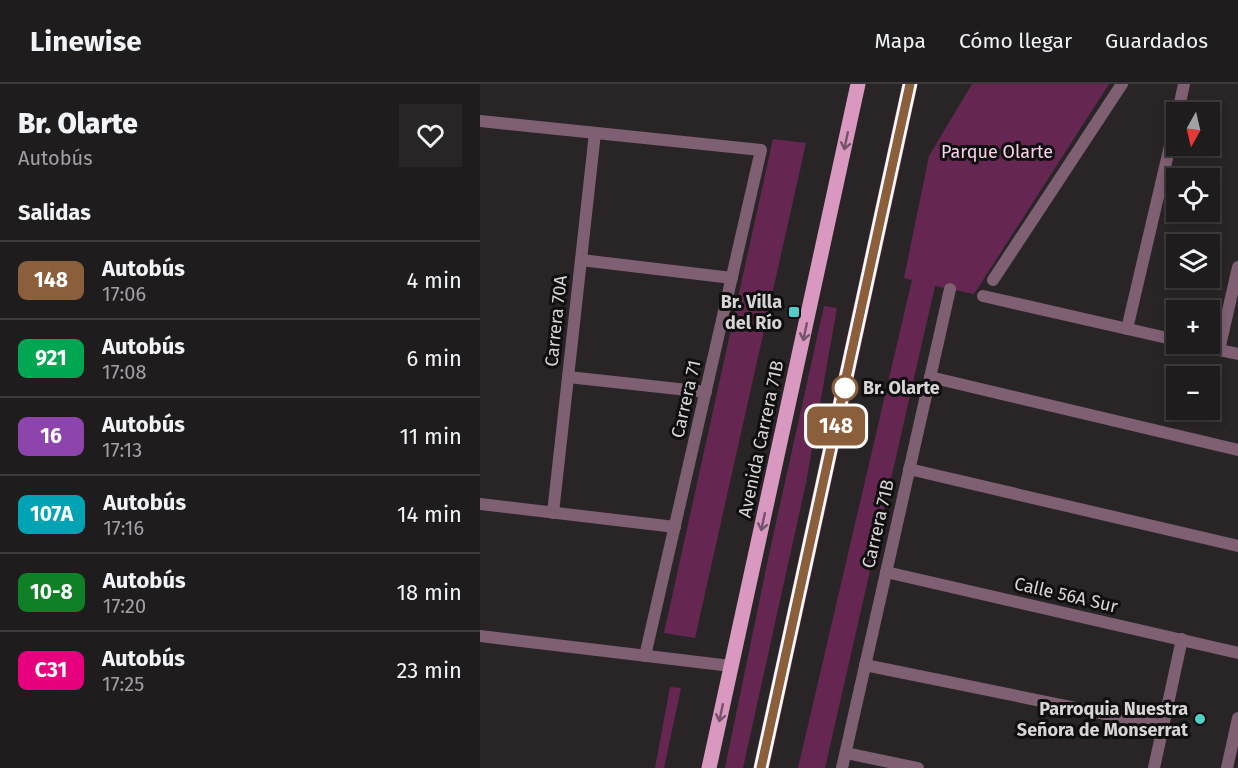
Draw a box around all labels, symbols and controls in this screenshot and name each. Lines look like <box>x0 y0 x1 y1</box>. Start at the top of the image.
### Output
text: Linewise <box>30 25 142 58</box>
text: Mapa <box>874 28 926 54</box>
text: Cómo llegar <box>959 28 1072 54</box>
text: Guardados <box>1105 28 1208 54</box>
north arrow <box>1166 102 1220 156</box>
map controls <box>1166 102 1220 420</box>
button: heart <box>399 104 462 167</box>
text: Br. Olarte <box>18 107 138 140</box>
one-way arrow <box>840 131 851 150</box>
park label: Parque Olarte <box>941 141 1053 163</box>
text: Autobús <box>18 146 93 170</box>
button: locate <box>1166 168 1220 222</box>
text: Salidas <box>18 199 91 226</box>
button: layers <box>1166 234 1220 288</box>
text: Autobús <box>102 255 185 282</box>
text: 148 <box>34 267 68 293</box>
text: 4 min <box>407 267 462 294</box>
street label: Carrera 70A <box>540 273 572 368</box>
text: 17:06 <box>102 282 146 306</box>
place label: Br. Villa del Río <box>721 291 782 334</box>
button: + <box>1166 300 1220 354</box>
marker: Br. Villa del Río <box>787 305 801 319</box>
one-way arrow <box>799 322 810 341</box>
text: Autobús <box>102 333 185 360</box>
text: 921 <box>35 345 67 371</box>
text: 6 min <box>406 345 462 372</box>
street label: Carrera 71 <box>666 358 706 440</box>
street label: Avenida Carrera 71B <box>734 358 788 520</box>
text: 17:08 <box>102 360 147 384</box>
button: − <box>1166 366 1220 420</box>
marker: Br. Olarte <box>832 375 858 401</box>
place label: Br. Olarte <box>863 377 940 399</box>
line badge: 148 <box>802 406 871 446</box>
text: Autobús <box>102 411 185 438</box>
text: 148 <box>819 413 853 439</box>
text: 16 <box>40 423 62 449</box>
text: 11 min <box>399 423 462 450</box>
text: 17:13 <box>102 438 142 462</box>
street label: Carrera 71B <box>857 478 899 570</box>
text: Autobús <box>103 489 186 516</box>
text: 107A <box>30 501 73 527</box>
text: 14 min <box>397 501 462 528</box>
one-way arrow <box>756 512 768 531</box>
text: 17:16 <box>103 516 144 540</box>
text: Autobús <box>103 567 186 594</box>
street label: Calle 56A Sur <box>1012 572 1120 618</box>
text: 10-8 <box>30 579 73 605</box>
text: 18 min <box>397 579 462 606</box>
text: 17:20 <box>103 594 146 618</box>
text: Autobús <box>102 645 185 672</box>
text: C31 <box>35 657 67 683</box>
text: 23 min <box>396 657 462 684</box>
text: 17:25 <box>102 672 144 696</box>
place label: Parroquia Nuestra Señora de Monserrat <box>1017 698 1189 741</box>
one-way arrow <box>715 702 726 722</box>
marker: Parroquia Nuestra Señora de Monserrat <box>1193 712 1207 726</box>

